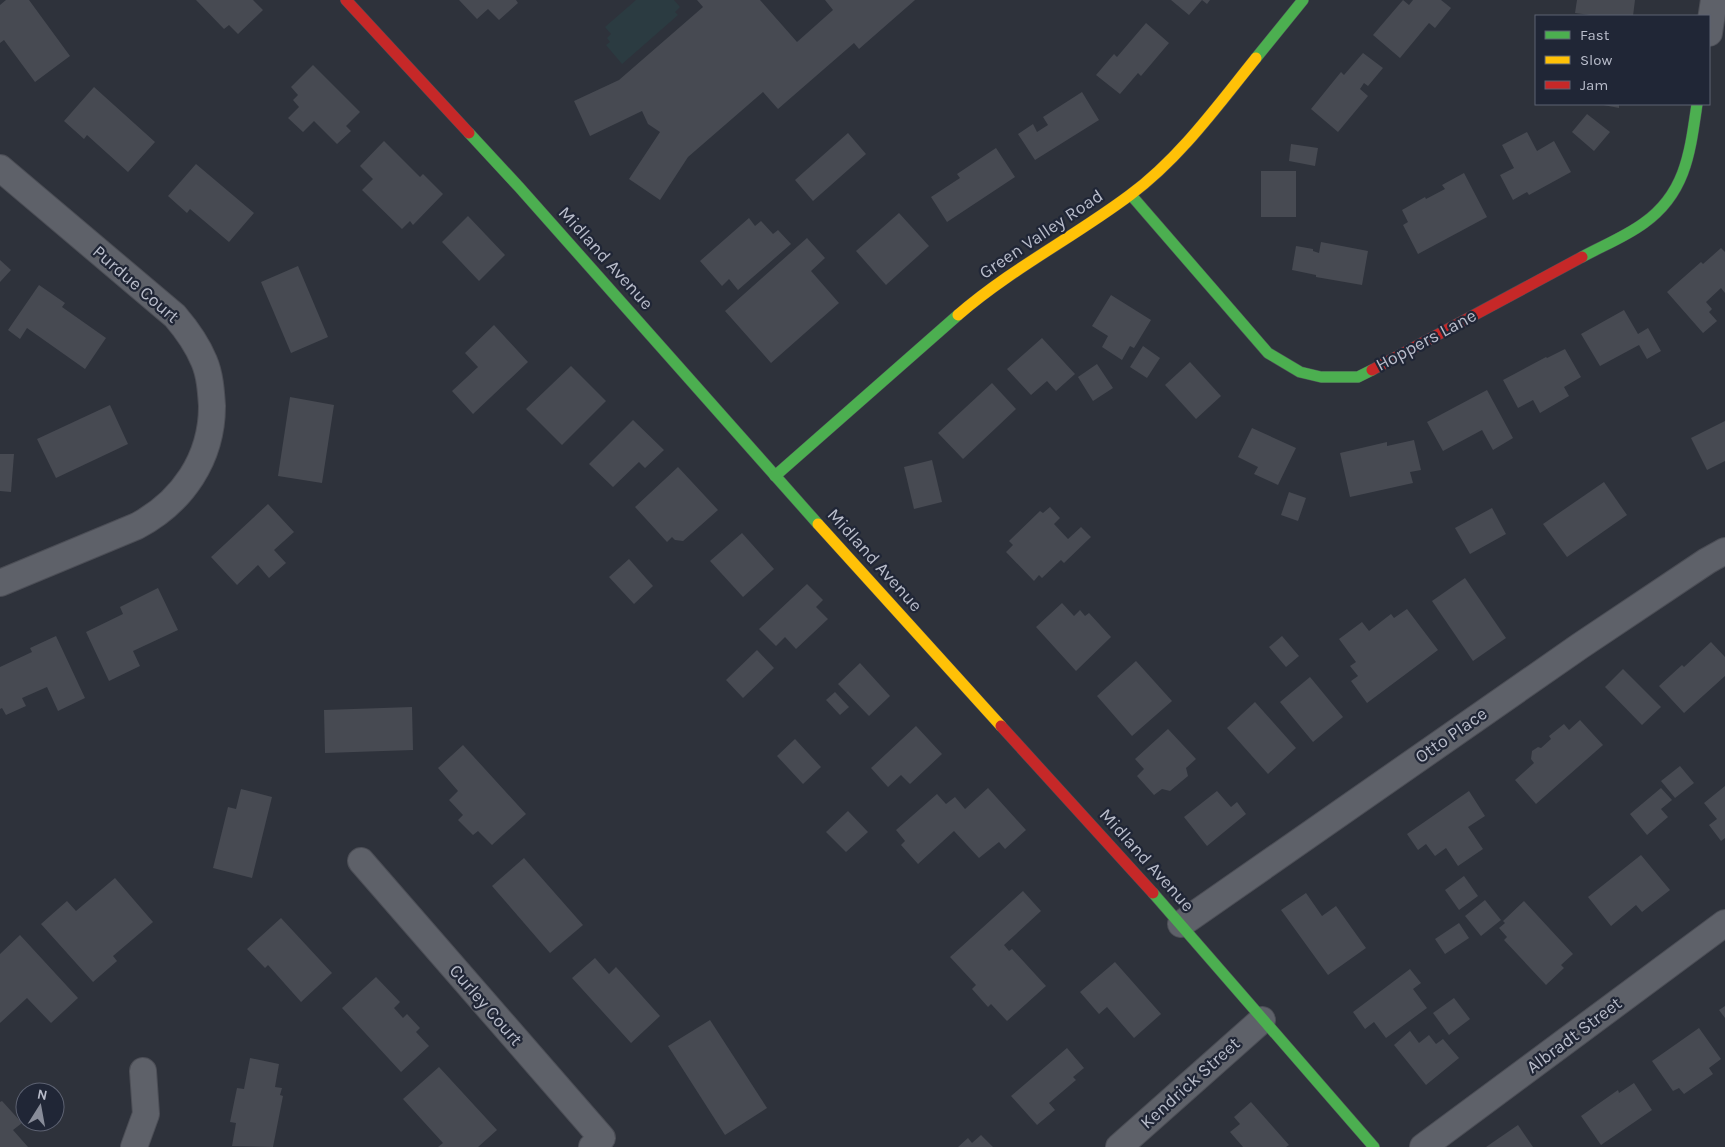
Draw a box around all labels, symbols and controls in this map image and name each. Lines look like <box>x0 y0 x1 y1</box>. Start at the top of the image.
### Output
legend <box>1535 15 1710 105</box>
text: Fast <box>1580 26 1610 44</box>
text: Slow <box>1580 51 1612 69</box>
text: Jam <box>1580 76 1608 94</box>
street label: Green Valley Road <box>975 184 1107 284</box>
street label: Midland Avenue <box>554 202 658 314</box>
street label: Purdue Court <box>88 240 184 328</box>
street label: Hoppers Lane <box>1372 304 1480 376</box>
street label: Midland Avenue <box>823 504 927 616</box>
street label: Otto Place <box>1411 702 1491 768</box>
street label: Midland Avenue <box>1095 804 1199 916</box>
street label: Curley Court <box>445 960 527 1050</box>
street label: Albradt Street <box>1522 992 1626 1078</box>
street label: Kendrick Street <box>1136 1032 1245 1134</box>
north arrow <box>15 1082 65 1132</box>
text: N <box>36 1085 49 1104</box>

